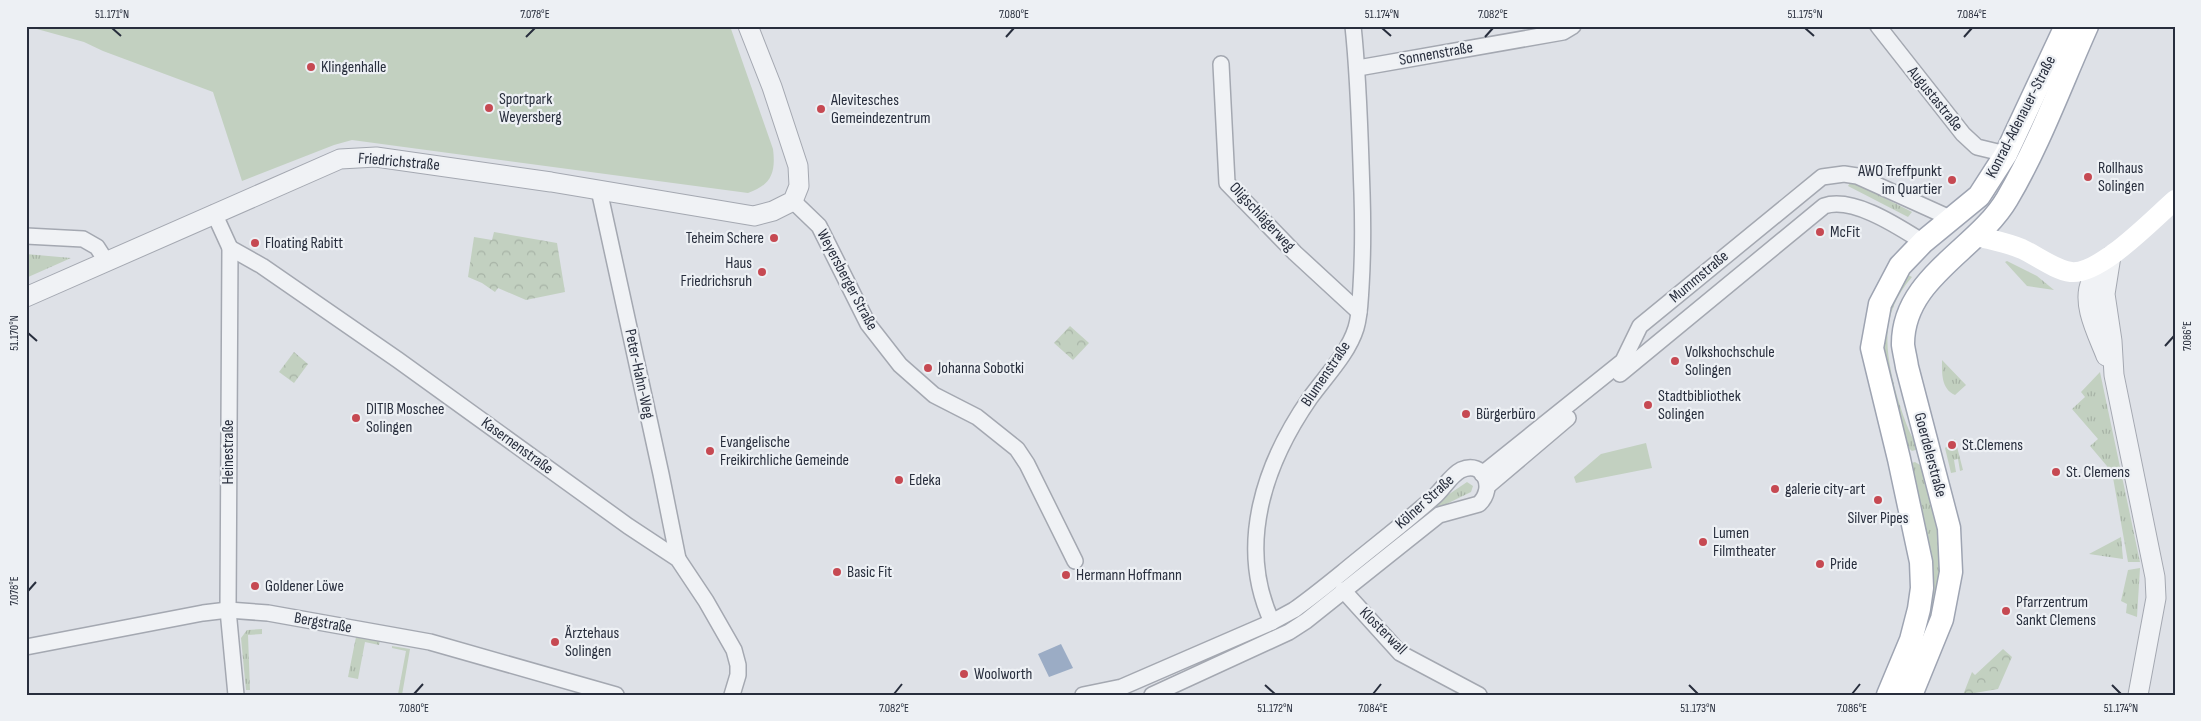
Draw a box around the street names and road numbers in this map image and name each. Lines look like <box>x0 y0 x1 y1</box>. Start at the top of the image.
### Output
street label: Sonnenstraße <box>1398 38 1474 70</box>
street label: Konrad-Adenauer-Straße <box>1982 53 2060 181</box>
street label: Augustastraße <box>1903 62 1967 135</box>
street label: Friedrichstraße <box>357 149 441 175</box>
street label: Oligschlägerweg <box>1225 178 1299 256</box>
street label: Weyersberger Straße <box>812 226 882 334</box>
street label: Mummstraße <box>1666 247 1732 307</box>
street label: Peter-Hahn-Weg <box>620 327 658 421</box>
street label: Blumenstraße <box>1297 338 1355 410</box>
street label: Goerdelerstraße <box>1910 411 1950 499</box>
street label: Kasernenstraße <box>477 413 557 479</box>
street label: Heinestraße <box>219 419 238 485</box>
street label: Kölner Straße <box>1392 471 1458 533</box>
street label: Klosterwall <box>1355 603 1411 659</box>
street label: Bergstraße <box>293 609 353 637</box>

